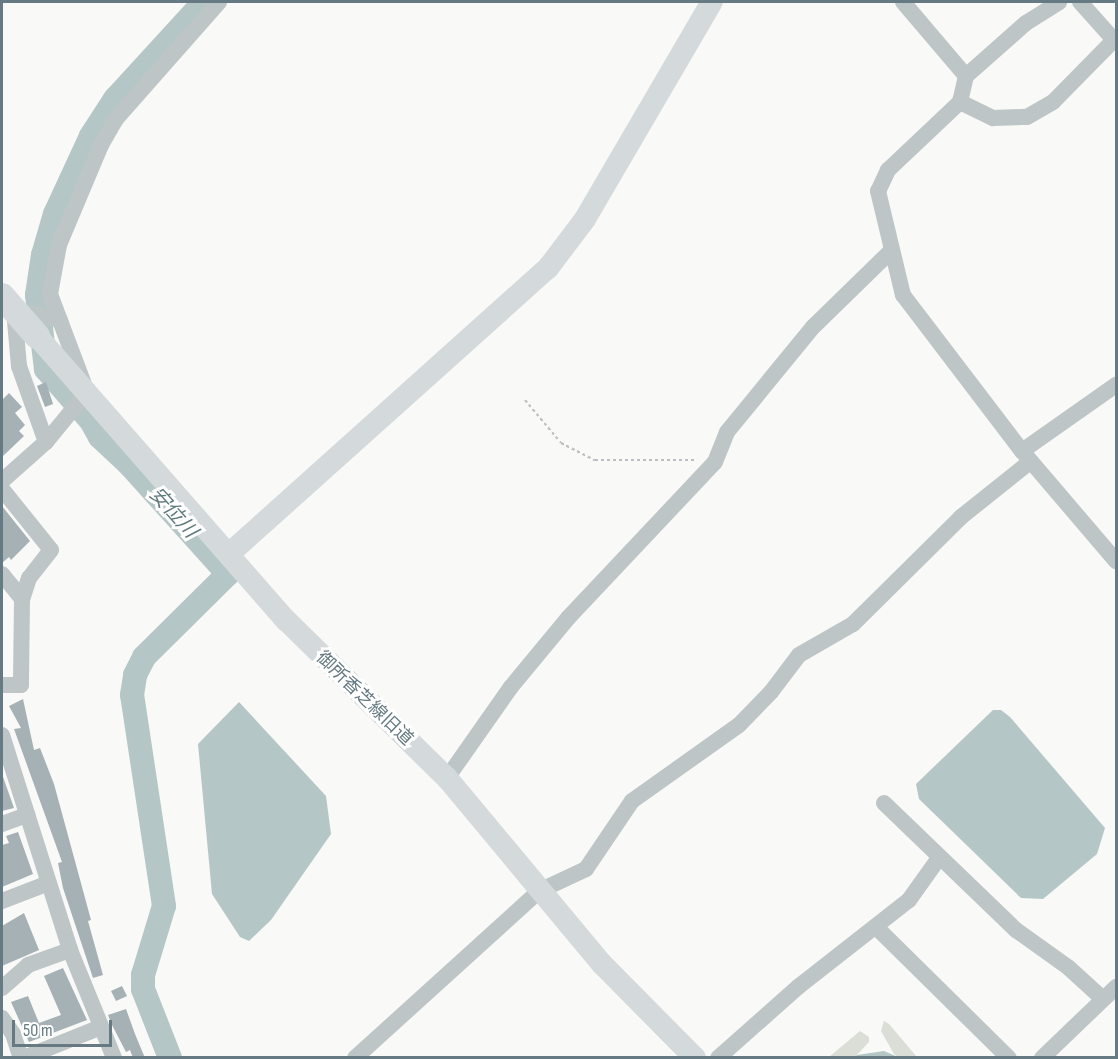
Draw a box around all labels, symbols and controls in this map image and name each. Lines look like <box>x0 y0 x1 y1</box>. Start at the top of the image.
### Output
water label: 安位川 <box>144 483 202 543</box>
street label: 御所香芝線旧道 <box>311 647 417 751</box>
scale bar <box>15 1008 116 1046</box>
text: 50 m <box>23 1020 53 1041</box>

